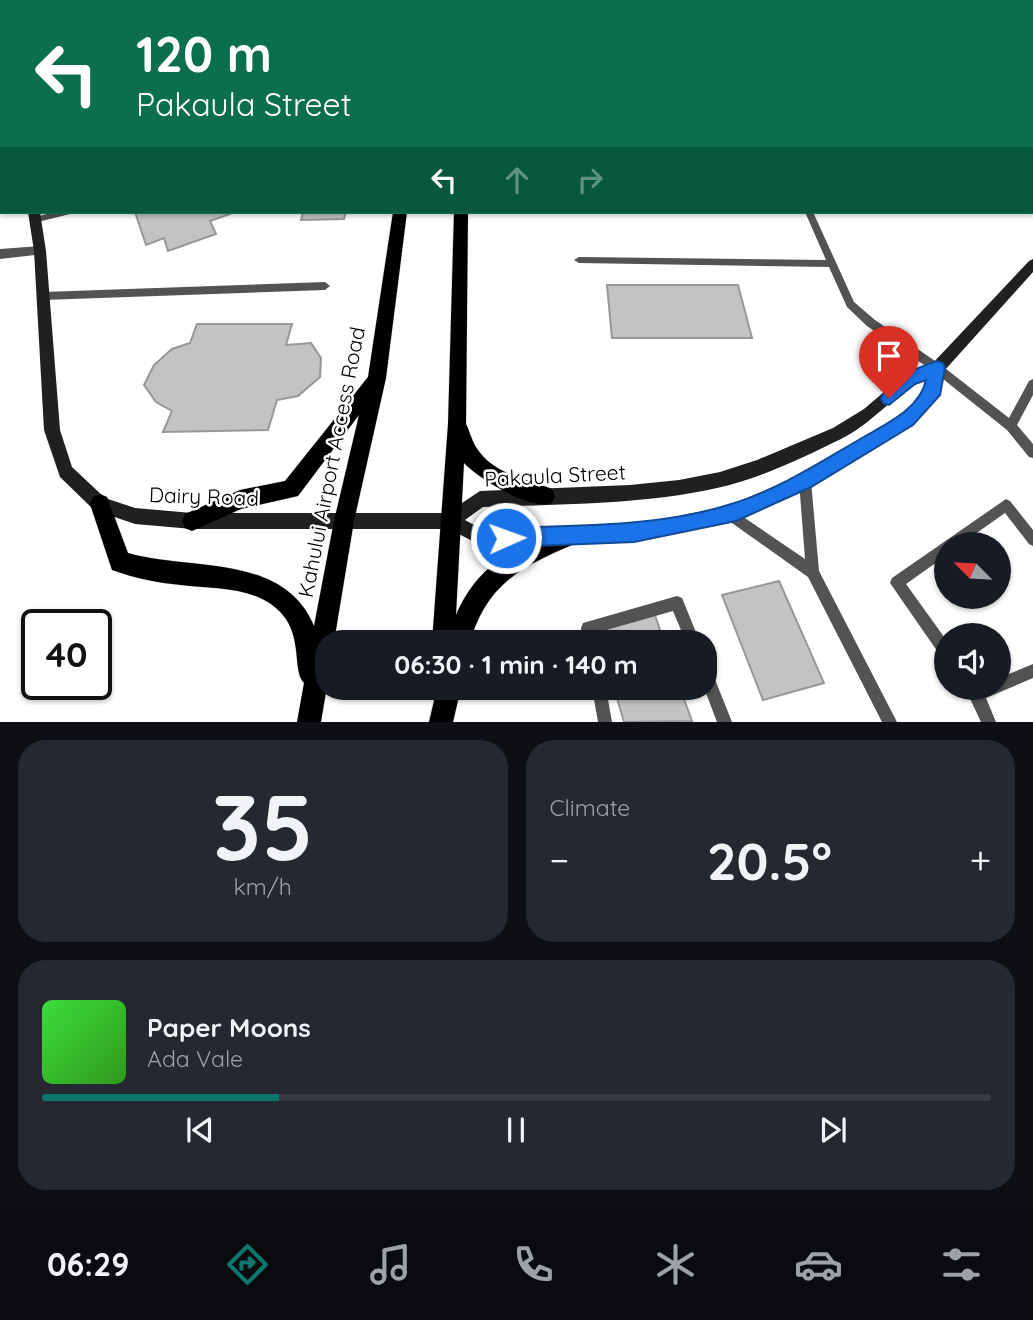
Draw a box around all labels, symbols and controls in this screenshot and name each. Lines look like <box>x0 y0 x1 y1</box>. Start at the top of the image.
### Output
text: 120 m <box>136 23 272 84</box>
icon: left <box>21 28 112 119</box>
text: Pakaula Street <box>136 84 352 124</box>
icon: left <box>425 161 463 199</box>
icon: ahead <box>498 161 536 199</box>
icon: right <box>571 161 609 199</box>
street label: Kahului Airport Access Road <box>292 325 370 599</box>
pin <box>859 326 919 398</box>
icon: arrive <box>870 337 908 375</box>
street label: Pakaula Street <box>484 458 626 492</box>
street label: Dairy Road <box>148 481 260 511</box>
position arrow <box>469 501 543 575</box>
north arrow <box>934 532 1012 609</box>
map controls <box>934 532 1011 700</box>
speed limit sign: 40 <box>21 609 112 700</box>
button: sound <box>934 623 1011 700</box>
text: 06:30 · 1 min · 140 m <box>394 648 638 681</box>
text: 35 <box>212 769 313 883</box>
text: Climate <box>550 793 630 822</box>
text: 20.5° <box>707 828 832 893</box>
text: − <box>550 836 569 884</box>
text: + <box>970 836 991 884</box>
text: km/h <box>234 872 292 901</box>
text: Paper Moons <box>147 1011 311 1044</box>
text: Ada Vale <box>147 1044 243 1073</box>
icon: previous <box>181 1111 219 1149</box>
icon: pause <box>497 1111 535 1149</box>
icon: next <box>814 1111 852 1149</box>
icon: directions <box>223 1240 272 1289</box>
icon: music <box>366 1240 415 1289</box>
icon: phone <box>509 1240 558 1289</box>
icon: climate <box>651 1240 700 1289</box>
icon: car <box>794 1240 843 1289</box>
icon: filters <box>937 1240 986 1289</box>
text: 06:29 <box>47 1244 129 1284</box>

